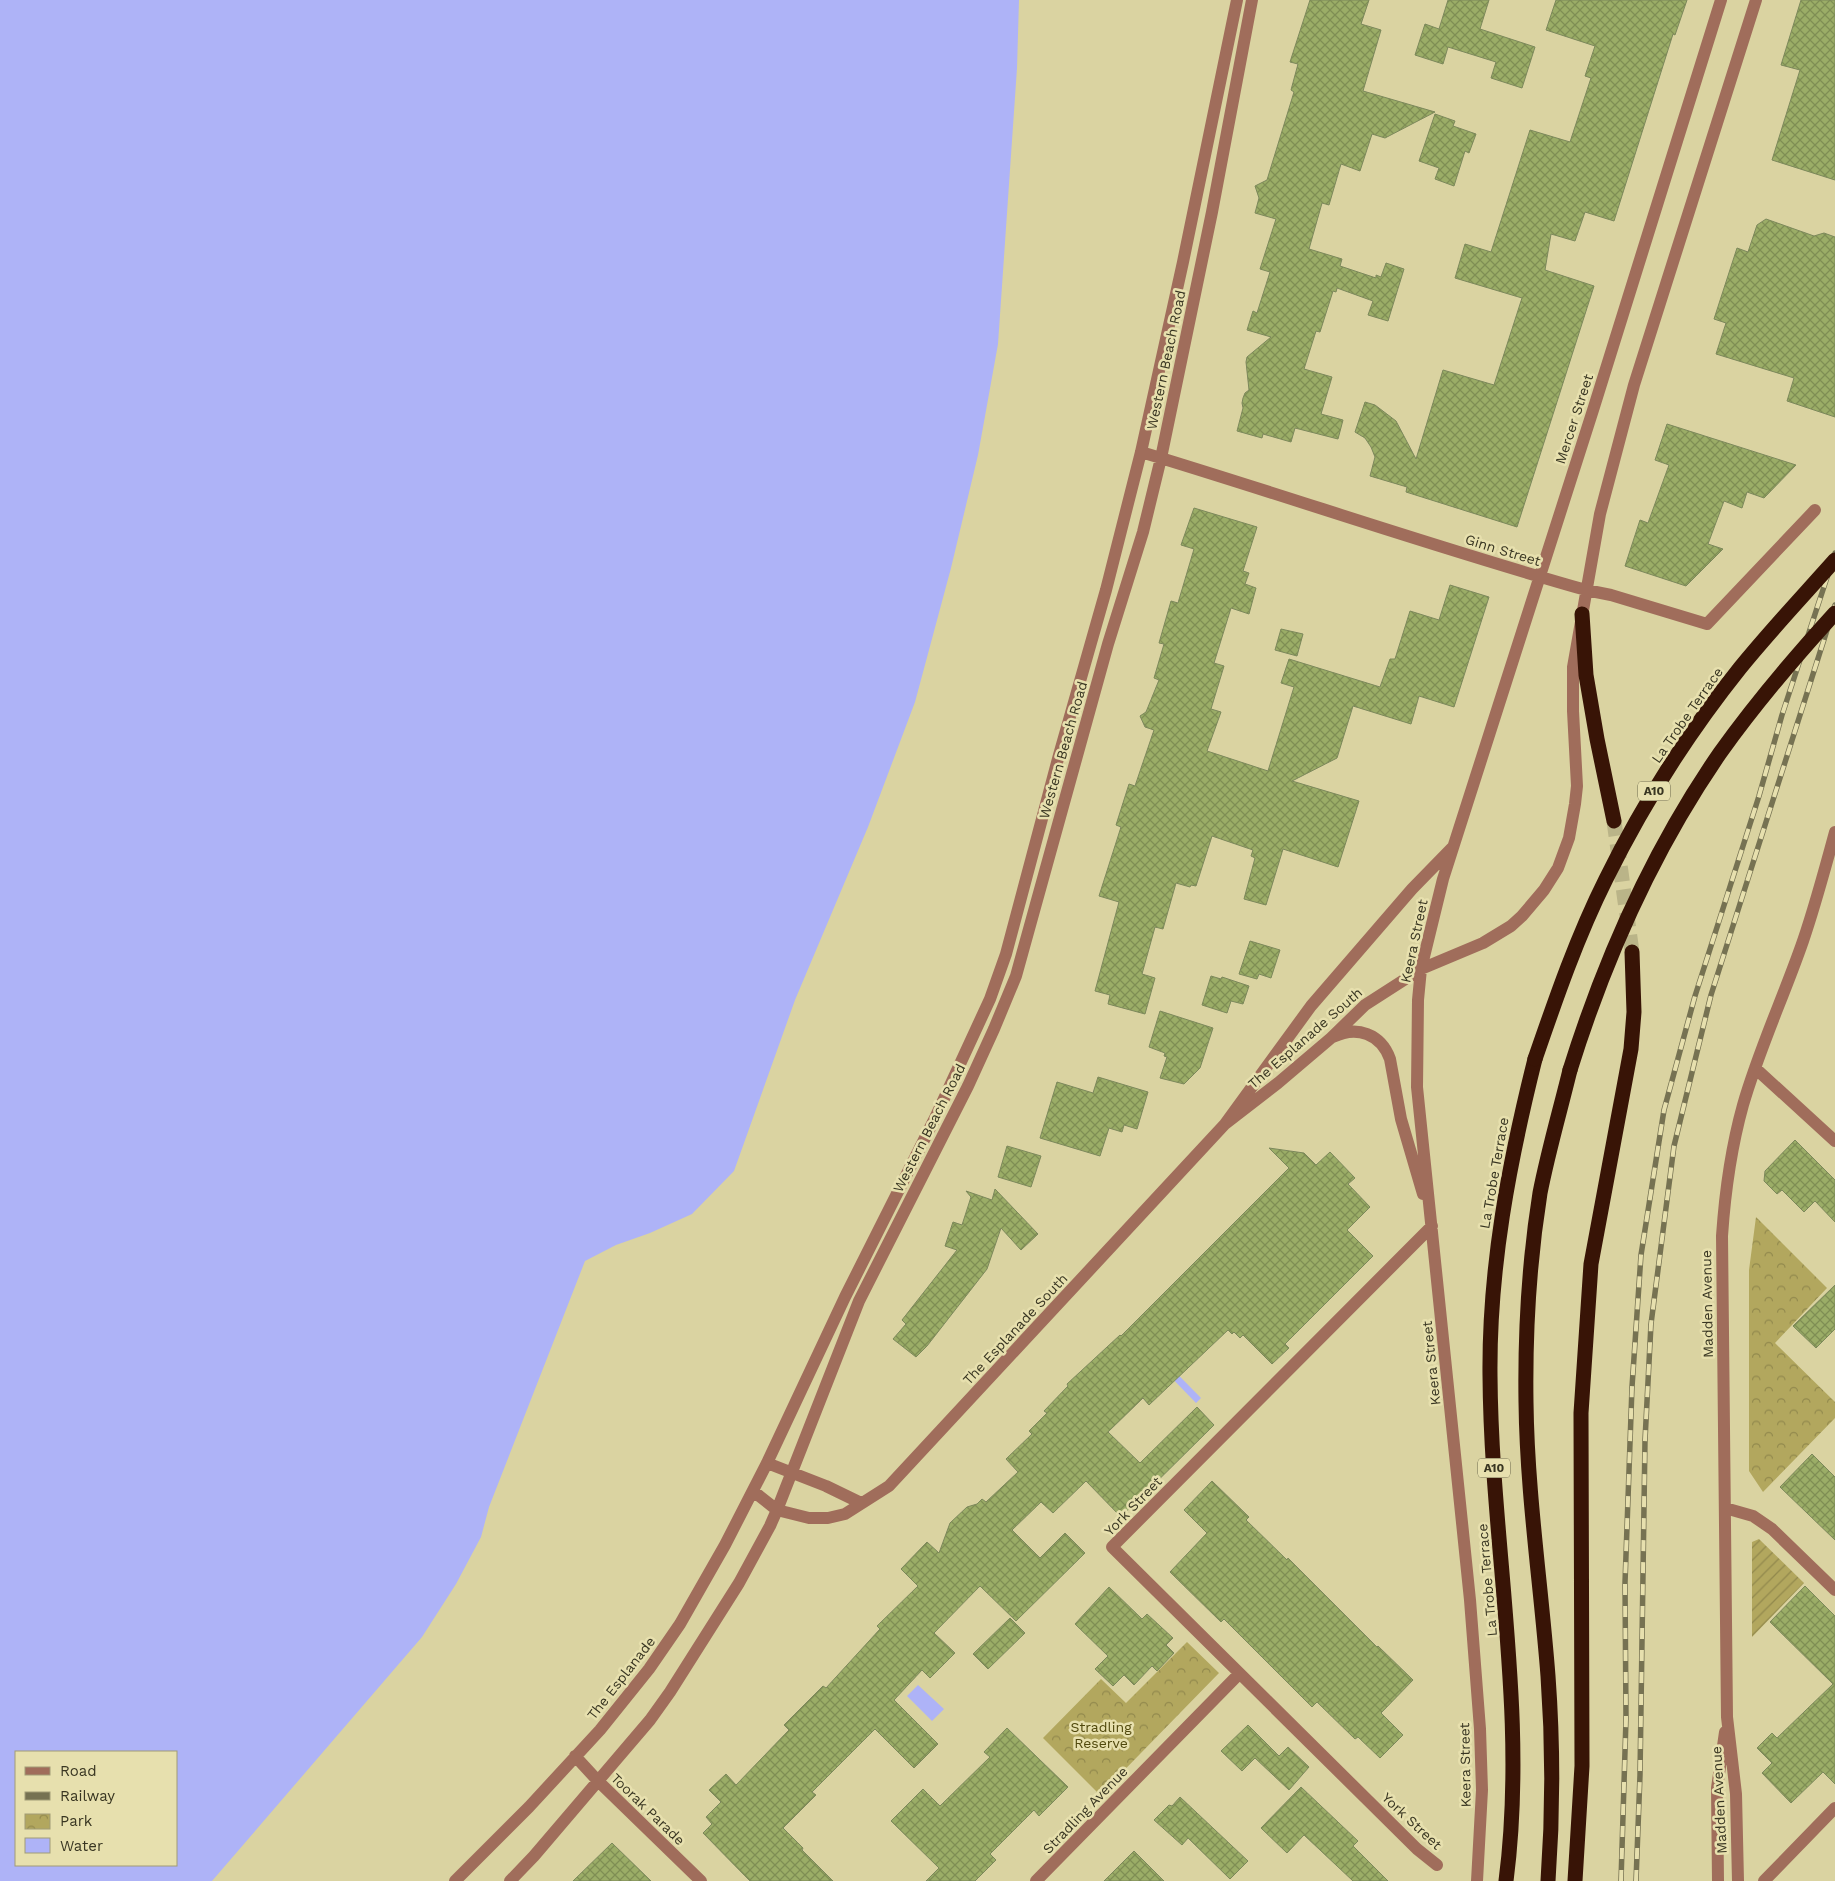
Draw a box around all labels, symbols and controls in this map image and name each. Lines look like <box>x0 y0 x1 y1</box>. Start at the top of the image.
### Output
street label: Western Beach Road <box>1143 289 1189 431</box>
street label: Mercer Street <box>1552 372 1596 466</box>
street label: Ginn Street <box>1463 531 1543 569</box>
street label: La Trobe Terrace <box>1648 664 1726 766</box>
street label: Western Beach Road <box>1036 679 1090 821</box>
road number: A10 <box>1638 781 1670 800</box>
street label: Keera Street <box>1397 898 1431 984</box>
street label: The Esplanade South <box>1245 984 1365 1092</box>
street label: Western Beach Road <box>890 1061 968 1195</box>
street label: La Trobe Terrace <box>1476 1116 1512 1230</box>
street label: Madden Avenue <box>1698 1250 1716 1358</box>
street label: The Esplanade South <box>959 1270 1071 1388</box>
street label: Keera Street <box>1419 1320 1443 1406</box>
road number: A10 <box>1478 1459 1510 1478</box>
street label: York Street <box>1101 1473 1165 1539</box>
street label: La Trobe Terrace <box>1474 1523 1500 1637</box>
street label: The Esplanade <box>584 1634 658 1722</box>
park label: Stradling Reserve <box>1070 1719 1132 1751</box>
street label: Keera Street <box>1456 1722 1474 1808</box>
street label: Madden Avenue <box>1708 1746 1730 1854</box>
legend <box>15 1751 178 1866</box>
text: Road <box>60 1762 97 1780</box>
street label: Stradling Avenue <box>1039 1763 1131 1857</box>
street label: Toorak Parade <box>608 1770 688 1848</box>
text: Railway <box>60 1787 115 1805</box>
street label: York Street <box>1379 1789 1445 1853</box>
text: Park <box>60 1812 93 1830</box>
text: Water <box>60 1837 103 1855</box>

